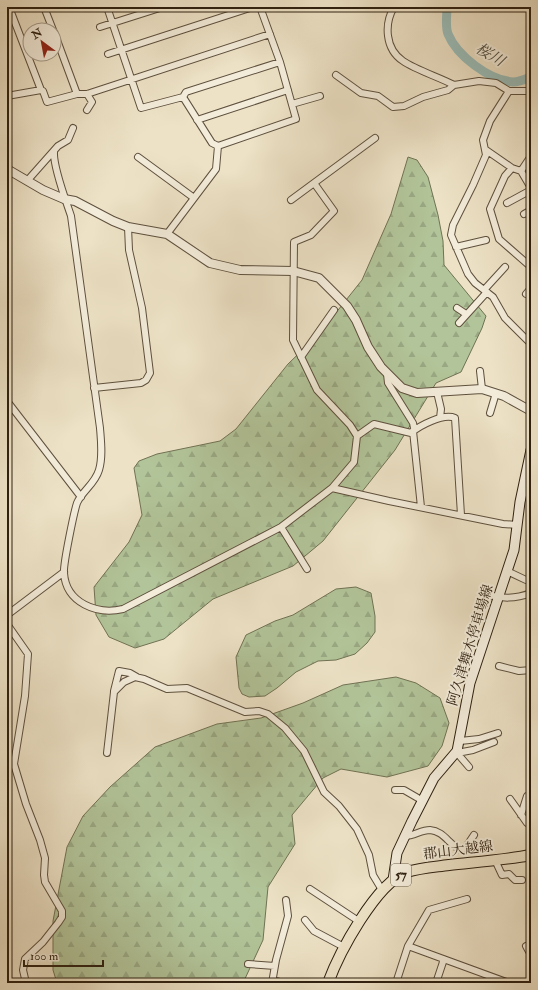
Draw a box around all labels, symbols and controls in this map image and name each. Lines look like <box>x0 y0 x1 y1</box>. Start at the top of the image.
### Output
north arrow <box>22 22 62 62</box>
text: N <box>28 25 46 43</box>
water label: 桜川 <box>472 39 509 72</box>
street label: 阿久津舞木停車場線 <box>443 582 497 708</box>
street label: 郡山大越線 <box>422 837 494 863</box>
road number: 57 <box>391 864 411 886</box>
scale bar <box>24 942 103 968</box>
text: 100 m <box>30 949 59 964</box>

